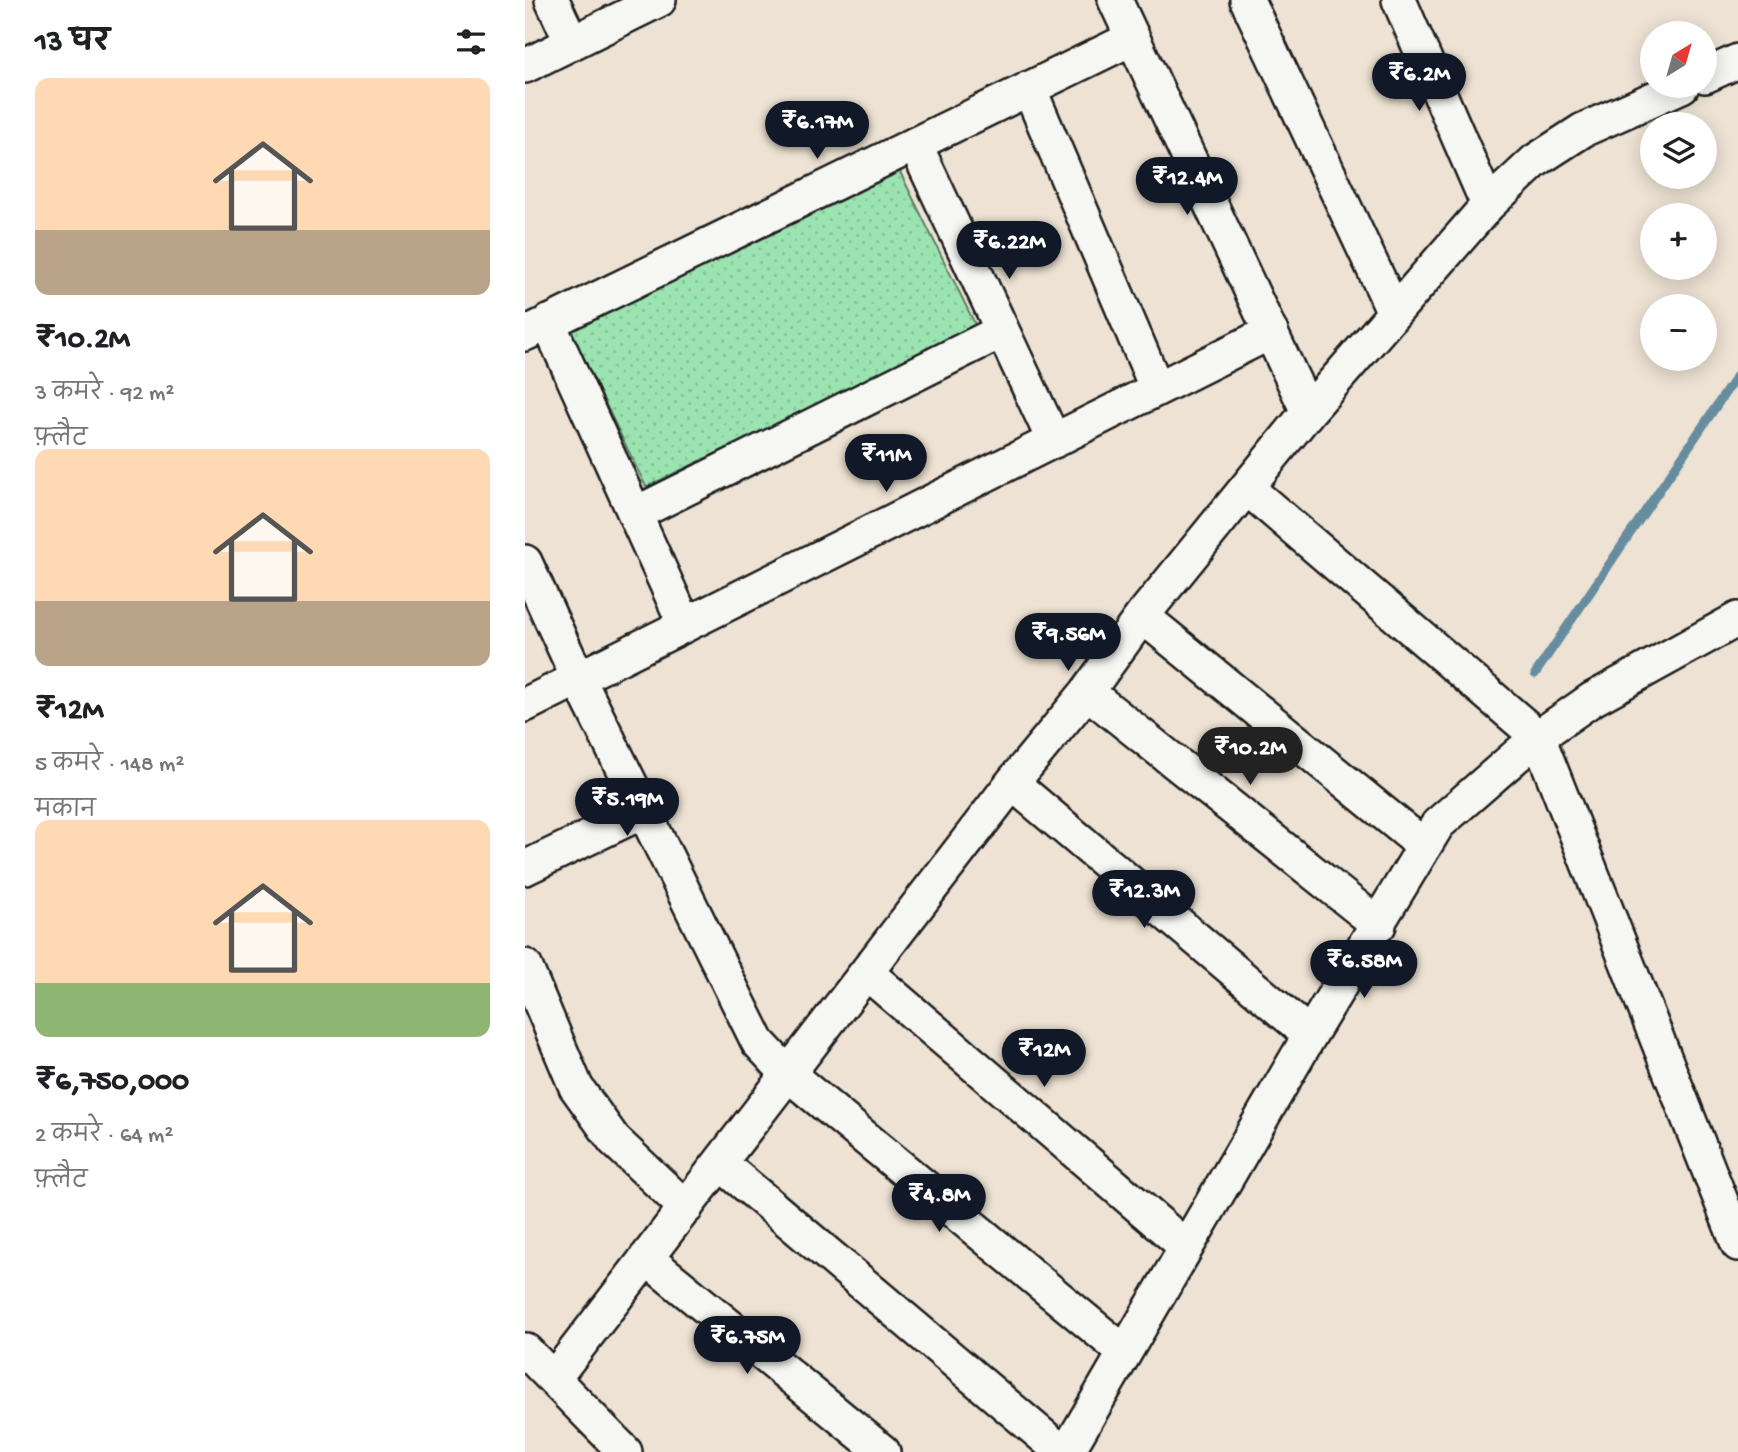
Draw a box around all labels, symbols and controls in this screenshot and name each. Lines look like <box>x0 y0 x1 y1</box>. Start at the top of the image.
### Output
north arrow <box>1640 21 1717 98</box>
map controls <box>1640 21 1717 371</box>
icon: filters <box>452 23 490 61</box>
text: 13 घर <box>35 27 110 62</box>
pin: ₹6.2M <box>1370 54 1468 113</box>
text: ₹6.2M <box>1388 62 1450 89</box>
pin: ₹6.17M <box>760 102 874 161</box>
text: ₹6.17M <box>781 110 853 137</box>
button: layers <box>1640 112 1717 189</box>
icon: home <box>200 123 326 249</box>
pin: ₹12.4M <box>1130 158 1244 217</box>
text: ₹12.4M <box>1152 166 1222 193</box>
button: + <box>1640 203 1717 280</box>
pin: ₹6.22M <box>952 222 1066 281</box>
text: ₹6.22M <box>972 230 1046 257</box>
button: − <box>1640 294 1717 371</box>
text: ₹10.2M <box>35 324 130 359</box>
text: 3 कमरे · 92 m² <box>35 381 174 408</box>
text: फ़्लैट <box>35 427 87 454</box>
pin: ₹11M <box>845 434 927 494</box>
text: ₹11M <box>861 443 911 470</box>
icon: home <box>200 494 326 620</box>
pin: ₹9.56M <box>1011 614 1125 673</box>
text: ₹9.56M <box>1031 622 1105 649</box>
text: ₹12M <box>35 695 103 730</box>
pin: ₹10.2M <box>1193 728 1307 787</box>
text: ₹10.2M <box>1214 736 1286 763</box>
text: 5 कमरे · 148 m² <box>35 752 184 779</box>
pin: ₹5.19M <box>570 778 684 838</box>
text: ₹5.19M <box>591 787 663 814</box>
text: मकान <box>35 798 96 825</box>
icon: home <box>200 865 326 991</box>
pin: ₹12.3M <box>1087 870 1201 930</box>
text: ₹12.3M <box>1108 879 1180 906</box>
pin: ₹6.58M <box>1307 940 1421 1000</box>
text: ₹6.58M <box>1326 949 1402 976</box>
pin: ₹12M <box>1003 1030 1085 1089</box>
text: ₹12M <box>1018 1038 1070 1065</box>
text: ₹6,750,000 <box>35 1066 189 1101</box>
text: 2 कमरे · 64 m² <box>35 1123 173 1150</box>
text: फ़्लैट <box>35 1169 87 1196</box>
pin: ₹4.8M <box>890 1174 988 1234</box>
text: ₹4.8M <box>908 1183 970 1210</box>
pin: ₹6.75M <box>690 1316 804 1376</box>
text: ₹6.75M <box>710 1325 784 1352</box>

